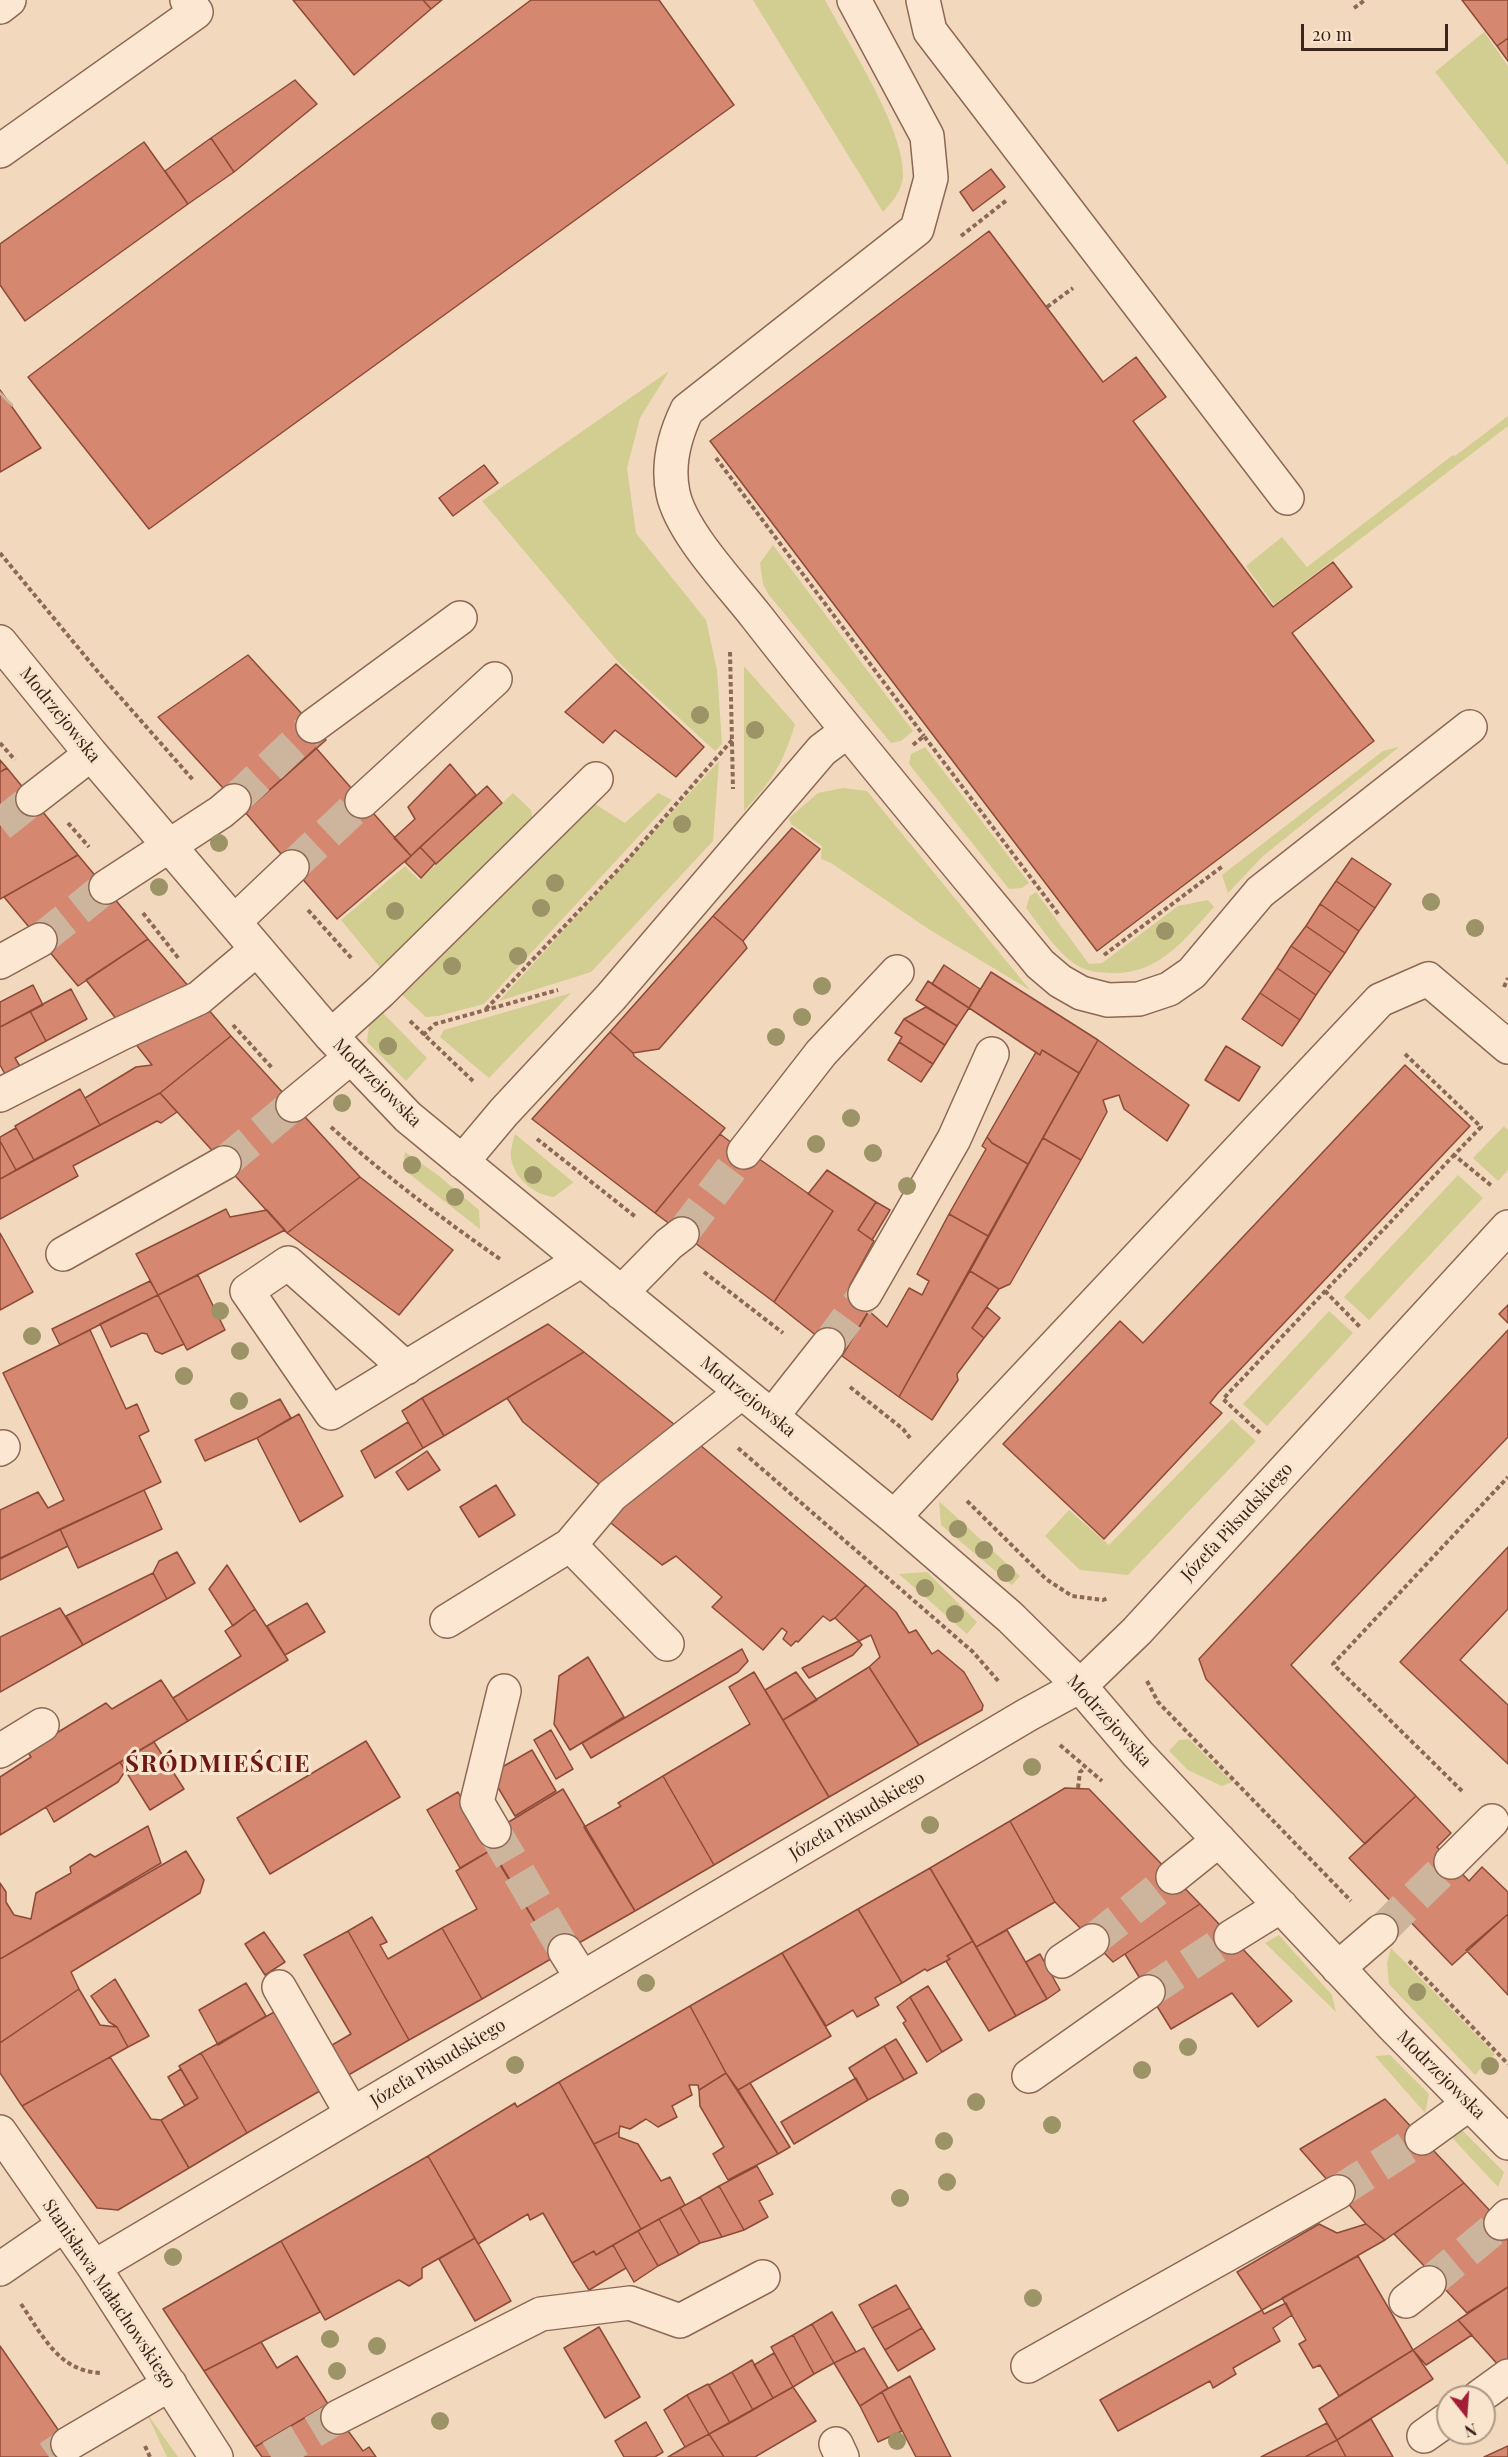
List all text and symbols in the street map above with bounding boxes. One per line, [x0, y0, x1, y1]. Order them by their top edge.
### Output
scale bar [1304, 12, 1451, 50]
text: 20 m [1312, 22, 1352, 46]
street label: Modrzejowska [15, 663, 105, 767]
street label: Modrzejowska [328, 1034, 426, 1132]
street label: Modrzejowska [696, 1352, 800, 1442]
street label: Józefa Piłsudskiego [1177, 1458, 1297, 1586]
street label: Modrzejowska [1062, 1671, 1156, 1771]
district label: ŚRÓDMIEŚCIE [125, 1751, 311, 1779]
street label: Józefa Piłsudskiego [785, 1767, 929, 1865]
street label: Józefa Piłsudskiego [366, 2014, 510, 2112]
street label: Modrzejowska [1392, 2026, 1490, 2124]
street label: Stanisława Małachowskiego [38, 2195, 180, 2393]
north arrow [1436, 2385, 1496, 2445]
text: N [1462, 2419, 1479, 2443]

